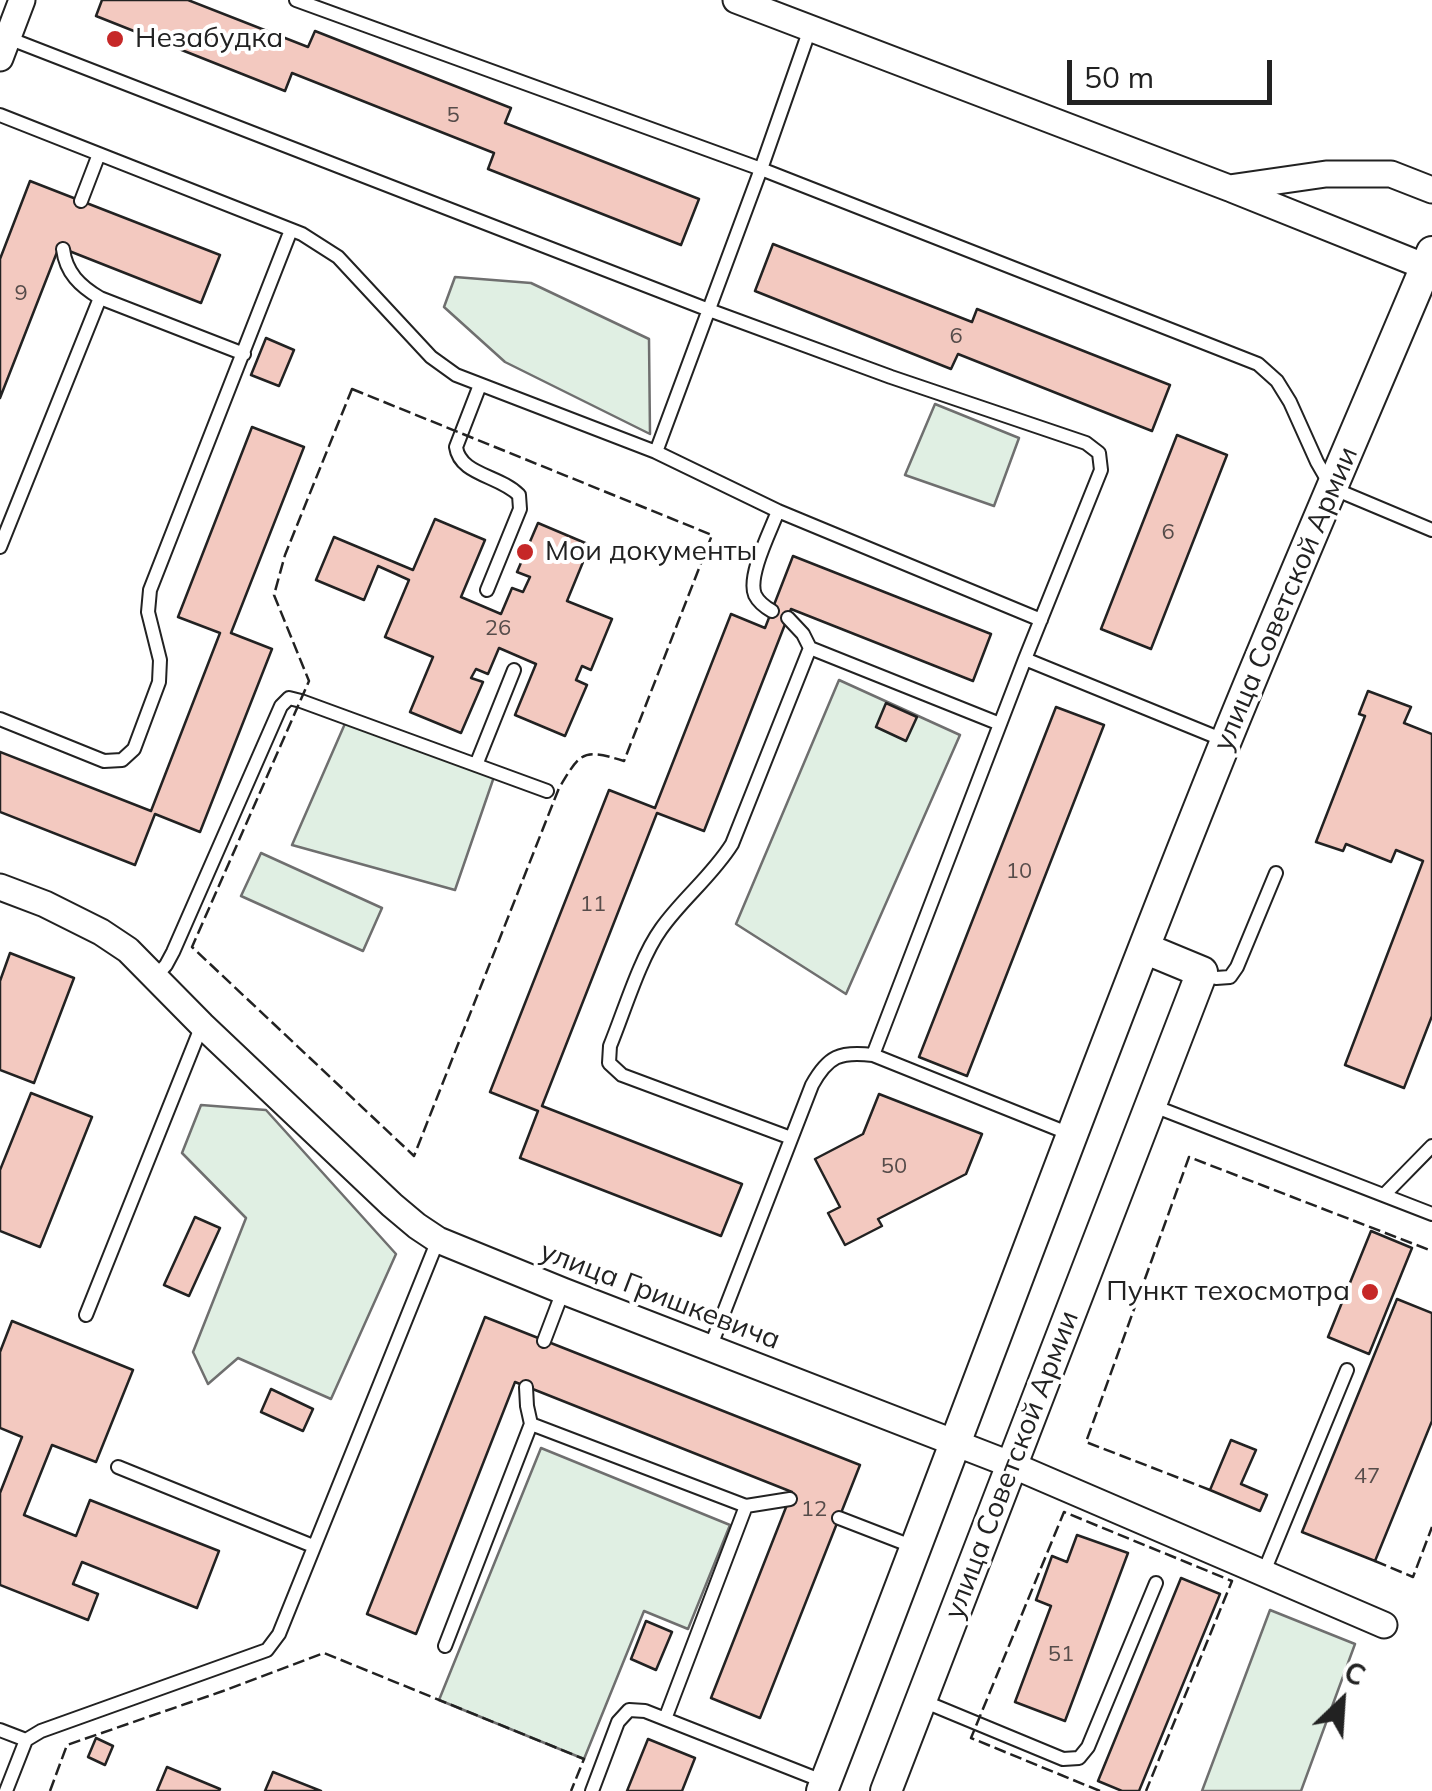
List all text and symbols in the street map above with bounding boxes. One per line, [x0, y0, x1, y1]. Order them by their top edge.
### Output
place label: Незабудка [135, 22, 283, 56]
marker: Незабудка [104, 28, 126, 50]
scale bar [1072, 40, 1277, 102]
text: 50 m [1084, 58, 1154, 96]
house number: 5 [446, 102, 460, 128]
house number: 9 [14, 280, 28, 306]
house number: 6 [949, 323, 963, 349]
street label: улица Советской Армии [1207, 442, 1365, 756]
house number: 6 [1161, 519, 1175, 545]
place label: Мои документы [545, 535, 757, 569]
marker: Мои документы [514, 541, 536, 563]
house number: 26 [485, 615, 511, 641]
house number: 10 [1006, 858, 1032, 884]
house number: 11 [580, 891, 606, 917]
house number: 50 [881, 1153, 907, 1179]
street label: улица Гришкевича [535, 1235, 785, 1357]
place label: Пункт техосмотра [1106, 1275, 1350, 1309]
marker: Пункт техосмотра [1359, 1281, 1381, 1303]
street label: улица Советской Армии [938, 1306, 1086, 1624]
house number: 47 [1354, 1463, 1380, 1489]
house number: 12 [801, 1496, 827, 1522]
house number: 51 [1048, 1641, 1074, 1667]
north arrow [1292, 1651, 1392, 1751]
text: С [1339, 1653, 1371, 1693]

